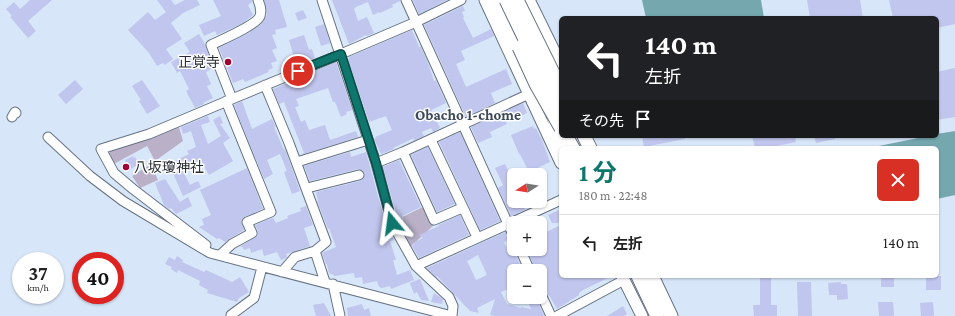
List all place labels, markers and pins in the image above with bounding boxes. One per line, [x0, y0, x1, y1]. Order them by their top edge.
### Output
place label: 正覚寺 [178, 54, 220, 70]
pin [281, 54, 315, 88]
marker: 正覚寺 [223, 57, 233, 67]
place label: 八坂瓊神社 [134, 159, 204, 175]
marker: 八坂瓊神社 [121, 162, 131, 172]

